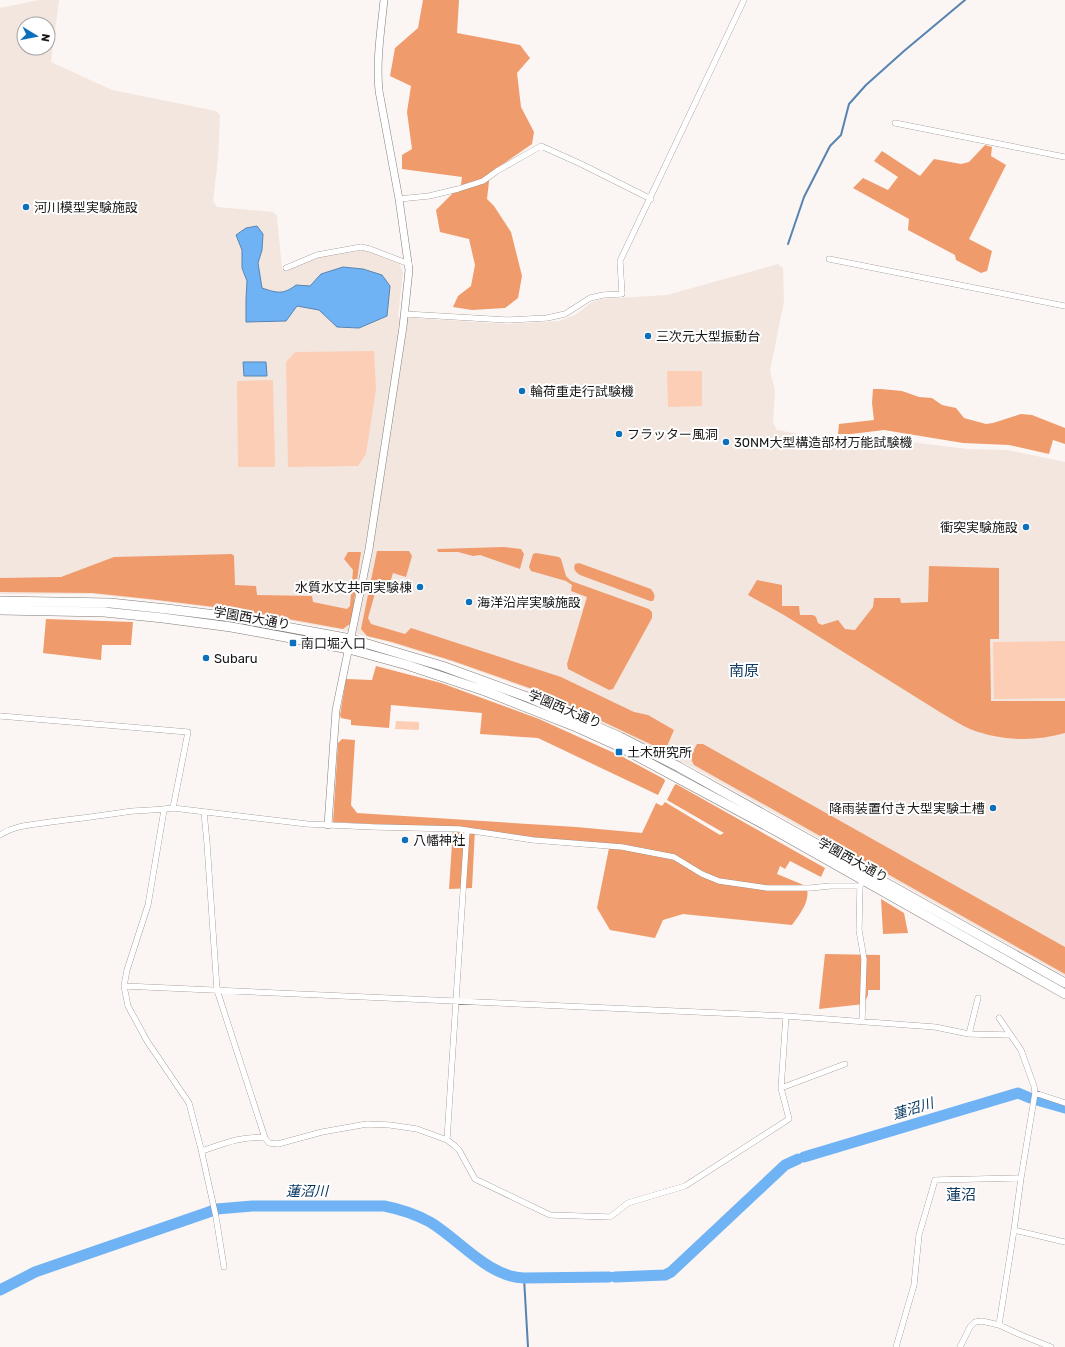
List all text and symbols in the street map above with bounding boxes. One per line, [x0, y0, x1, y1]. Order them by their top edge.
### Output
north arrow [16, 16, 56, 56]
text: N [38, 33, 52, 43]
place label: 河川模型実験施設 [34, 200, 138, 215]
marker: 河川模型実験施設 [21, 202, 31, 212]
place label: 三次元大型振動台 [656, 329, 760, 344]
marker: 三次元大型振動台 [643, 331, 653, 341]
place label: 輪荷重走行試験機 [530, 384, 634, 399]
marker: 輪荷重走行試験機 [517, 386, 527, 396]
place label: フラッター風洞 [627, 427, 718, 442]
marker: フラッター風洞 [614, 429, 624, 439]
place label: 30NM大型構造部材万能試験機 [734, 435, 912, 450]
marker: 30NM大型構造部材万能試験機 [721, 437, 731, 447]
place label: 衝突実験施設 [940, 520, 1018, 535]
marker: 衝突実験施設 [1021, 522, 1031, 532]
place label: 水質水文共同実験棟 [295, 580, 412, 595]
marker: 水質水文共同実験棟 [415, 582, 425, 592]
place label: 海洋沿岸実験施設 [477, 595, 581, 610]
marker: 海洋沿岸実験施設 [464, 597, 474, 607]
street label: 学園西大通り [212, 604, 292, 632]
place label: 南口堀入口 [301, 636, 366, 651]
marker: 南口堀入口 [288, 638, 298, 648]
place label: Subaru [214, 651, 258, 666]
marker: Subaru [201, 653, 211, 663]
district label: 南原 [729, 662, 759, 680]
street label: 学園西大通り [526, 687, 604, 731]
place label: 土木研究所 [627, 745, 692, 760]
marker: 土木研究所 [614, 747, 624, 757]
place label: 降雨装置付き大型実験土槽 [829, 801, 985, 816]
marker: 降雨装置付き大型実験土槽 [988, 803, 998, 813]
place label: 八幡神社 [413, 833, 465, 848]
marker: 八幡神社 [400, 835, 410, 845]
street label: 学園西大通り [815, 835, 891, 885]
water label: 蓮沼川 [890, 1094, 937, 1123]
water label: 蓮沼川 [286, 1183, 330, 1200]
district label: 蓮沼 [946, 1186, 976, 1204]

